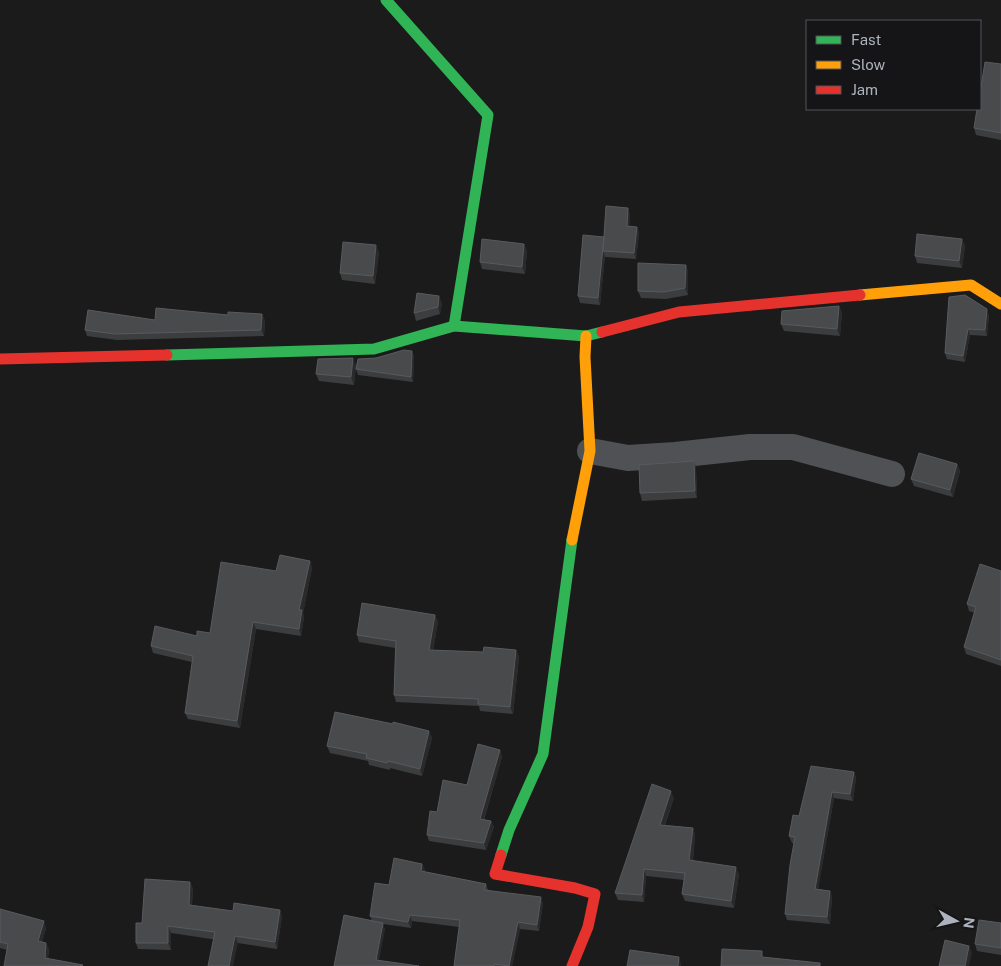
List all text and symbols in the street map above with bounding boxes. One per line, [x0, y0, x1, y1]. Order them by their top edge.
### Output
legend [806, 20, 981, 110]
text: Fast [851, 31, 881, 48]
text: Slow [851, 56, 886, 73]
text: Jam [851, 81, 878, 98]
north arrow [931, 896, 981, 946]
text: N [960, 916, 978, 929]

